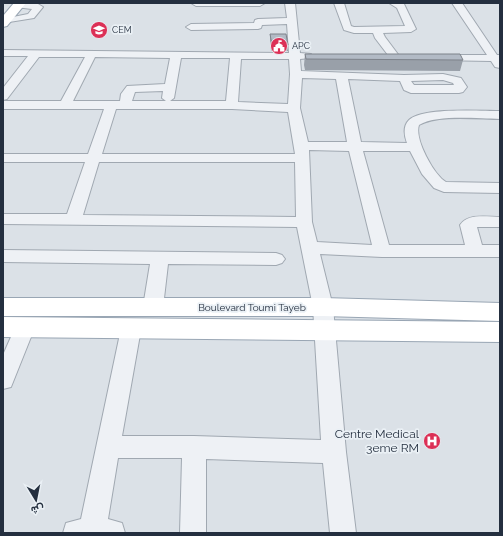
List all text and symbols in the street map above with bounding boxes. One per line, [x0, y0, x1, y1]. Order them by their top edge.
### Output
school or university icon: CEM [89, 20, 109, 40]
place label: CEM [112, 25, 132, 35]
public building icon: APC [269, 36, 289, 56]
place label: APC [292, 41, 310, 51]
street label: Boulevard Toumi Tayeb [198, 302, 306, 313]
place label: Centre Medical 3eme RM [335, 427, 420, 455]
hospital icon: Centre Medical 3eme RM [422, 431, 442, 451]
north arrow [16, 480, 56, 520]
text: ش [30, 502, 45, 517]

